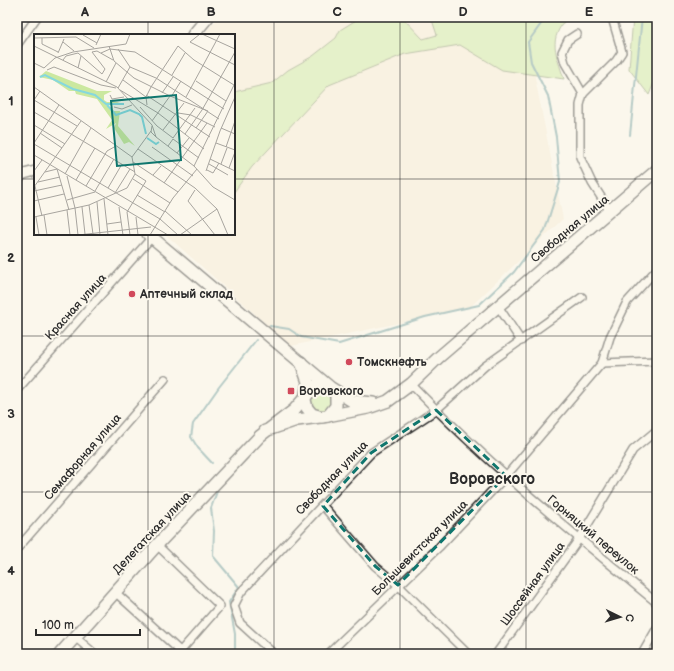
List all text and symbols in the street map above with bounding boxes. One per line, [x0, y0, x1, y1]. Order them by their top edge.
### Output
text: A [80, 4, 89, 20]
text: B [206, 4, 216, 20]
text: C [332, 4, 342, 20]
text: D [458, 4, 468, 20]
text: E [585, 4, 594, 20]
inset map [34, 34, 235, 235]
text: 1 [8, 93, 14, 109]
street label: Свободная улица [528, 192, 612, 266]
text: 2 [7, 250, 15, 266]
street label: Красная улица [42, 271, 110, 343]
place label: Аптечный склад [139, 287, 234, 302]
marker: Аптечный склад [127, 289, 137, 299]
place label: Томскнефть [357, 355, 428, 370]
marker: Томскнефть [344, 357, 354, 367]
place label: Воровского [299, 384, 364, 399]
marker: Воровского [286, 386, 296, 396]
text: 3 [7, 406, 15, 422]
street label: Семафорная улица [41, 411, 125, 503]
street label: Свободная улица [293, 438, 371, 518]
district label: Воровского [449, 470, 535, 489]
street label: Делегатская улица [110, 488, 194, 578]
street label: Горняцкий переулок [544, 492, 643, 578]
street label: Большевистская улица [369, 497, 471, 599]
street label: Шоссейная улица [497, 539, 569, 629]
text: 4 [7, 563, 15, 579]
north arrow [600, 597, 640, 637]
scale bar [36, 611, 140, 637]
text: С [623, 613, 636, 623]
text: 100 m [42, 618, 74, 633]

